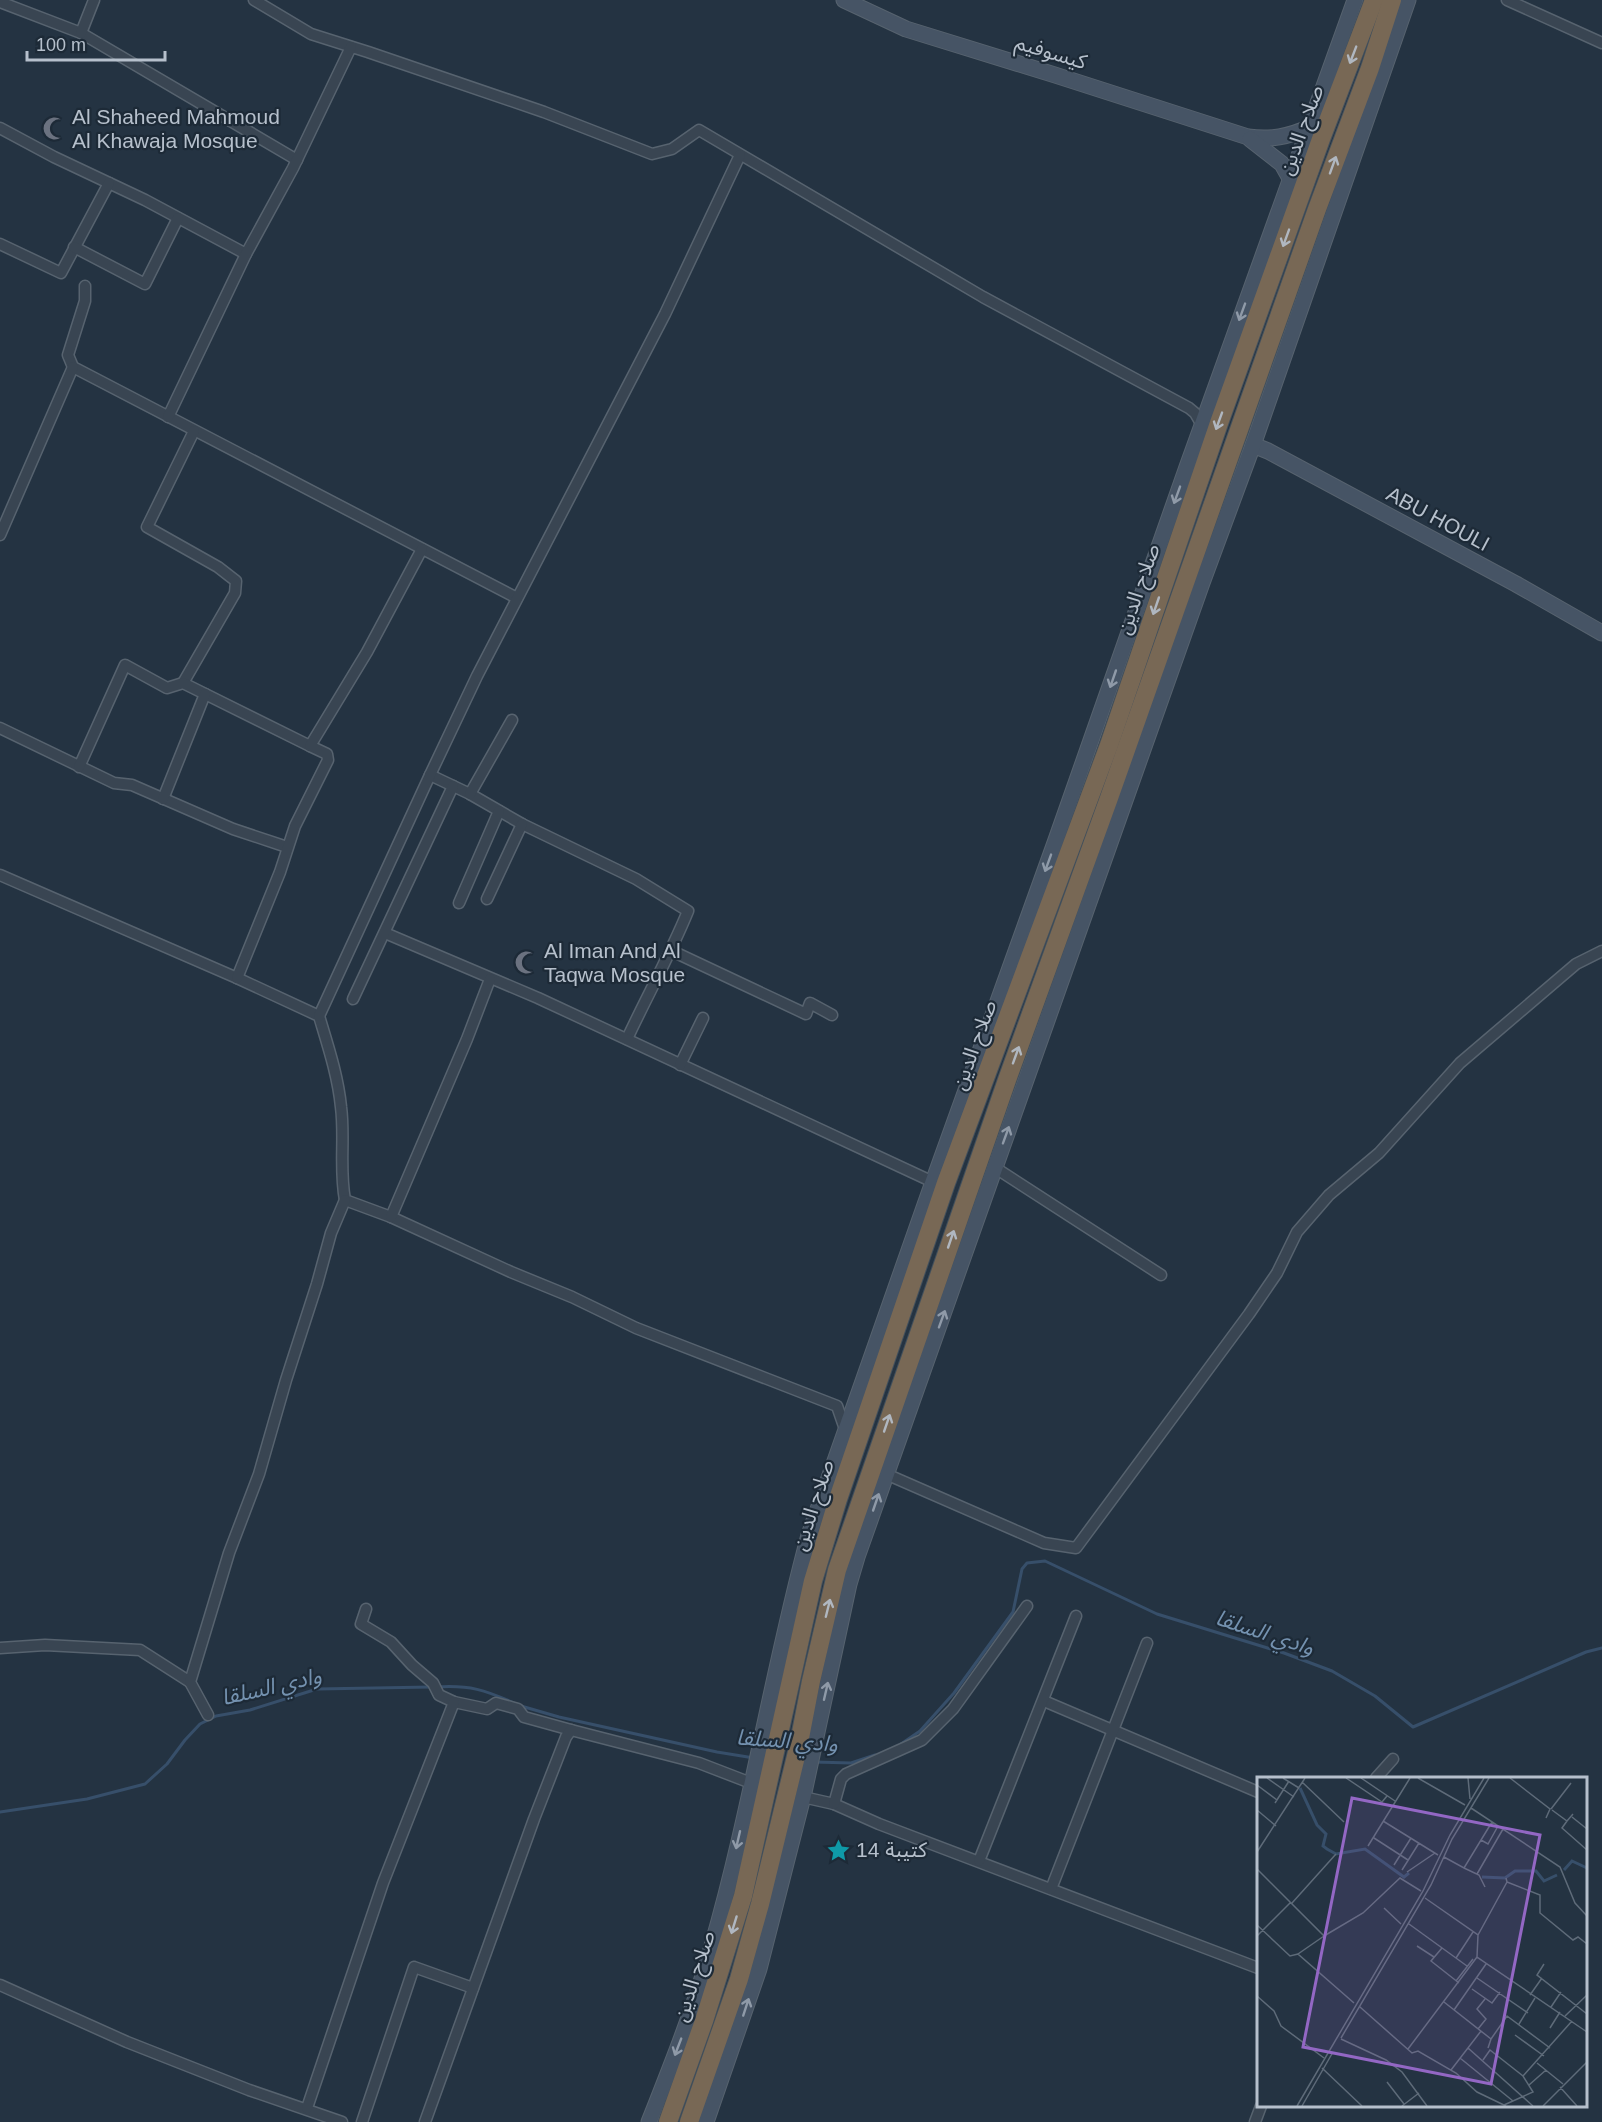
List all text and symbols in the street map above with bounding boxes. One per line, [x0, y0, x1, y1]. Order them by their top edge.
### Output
scale bar [27, 24, 165, 62]
street label: كيسوفيم [1012, 30, 1090, 77]
text: 100 m [36, 35, 86, 55]
one-way arrow [1346, 45, 1357, 63]
street label: صلاح الدين [1274, 82, 1331, 179]
place label: Al Shaheed Mahmoud Al Khawaja Mosque [72, 105, 280, 152]
mosque icon: Al Shaheed Mahmoud Al Khawaja Mosque [41, 116, 67, 142]
one-way arrow [1329, 156, 1340, 175]
one-way arrow [1280, 228, 1291, 247]
one-way arrow [1236, 302, 1247, 320]
one-way arrow [1213, 411, 1224, 430]
street label: ABU HOULI [1383, 482, 1494, 555]
one-way arrow [1170, 485, 1181, 504]
street label: صلاح الدين [1111, 541, 1168, 638]
one-way arrow [1150, 596, 1161, 615]
one-way arrow [1107, 670, 1118, 688]
one-way arrow [1042, 853, 1053, 872]
place label: Al Iman And Al Taqwa Mosque [544, 939, 685, 986]
mosque icon: Al Iman And Al Taqwa Mosque [513, 950, 539, 976]
street label: صلاح الدين [947, 997, 1004, 1094]
one-way arrow [1012, 1046, 1023, 1064]
one-way arrow [1001, 1126, 1012, 1144]
one-way arrow [947, 1230, 958, 1248]
one-way arrow [937, 1310, 948, 1329]
one-way arrow [883, 1414, 894, 1433]
street label: صلاح الدين [787, 1457, 842, 1554]
one-way arrow [872, 1494, 883, 1512]
one-way arrow [822, 1599, 834, 1618]
water label: وادي السلقا [1211, 1605, 1317, 1665]
water label: وادي السلقا [219, 1663, 325, 1715]
one-way arrow [820, 1681, 832, 1700]
water label: وادي السلقا [735, 1724, 839, 1762]
inset map [1257, 1777, 1587, 2107]
one-way arrow [732, 1830, 744, 1849]
place icon: كتيبة 14 [825, 1837, 851, 1863]
place label: كتيبة 14 [856, 1838, 927, 1861]
one-way arrow [728, 1915, 739, 1934]
street label: صلاح الدين [668, 1928, 723, 2025]
one-way arrow [742, 1999, 753, 2017]
one-way arrow [672, 2037, 683, 2056]

